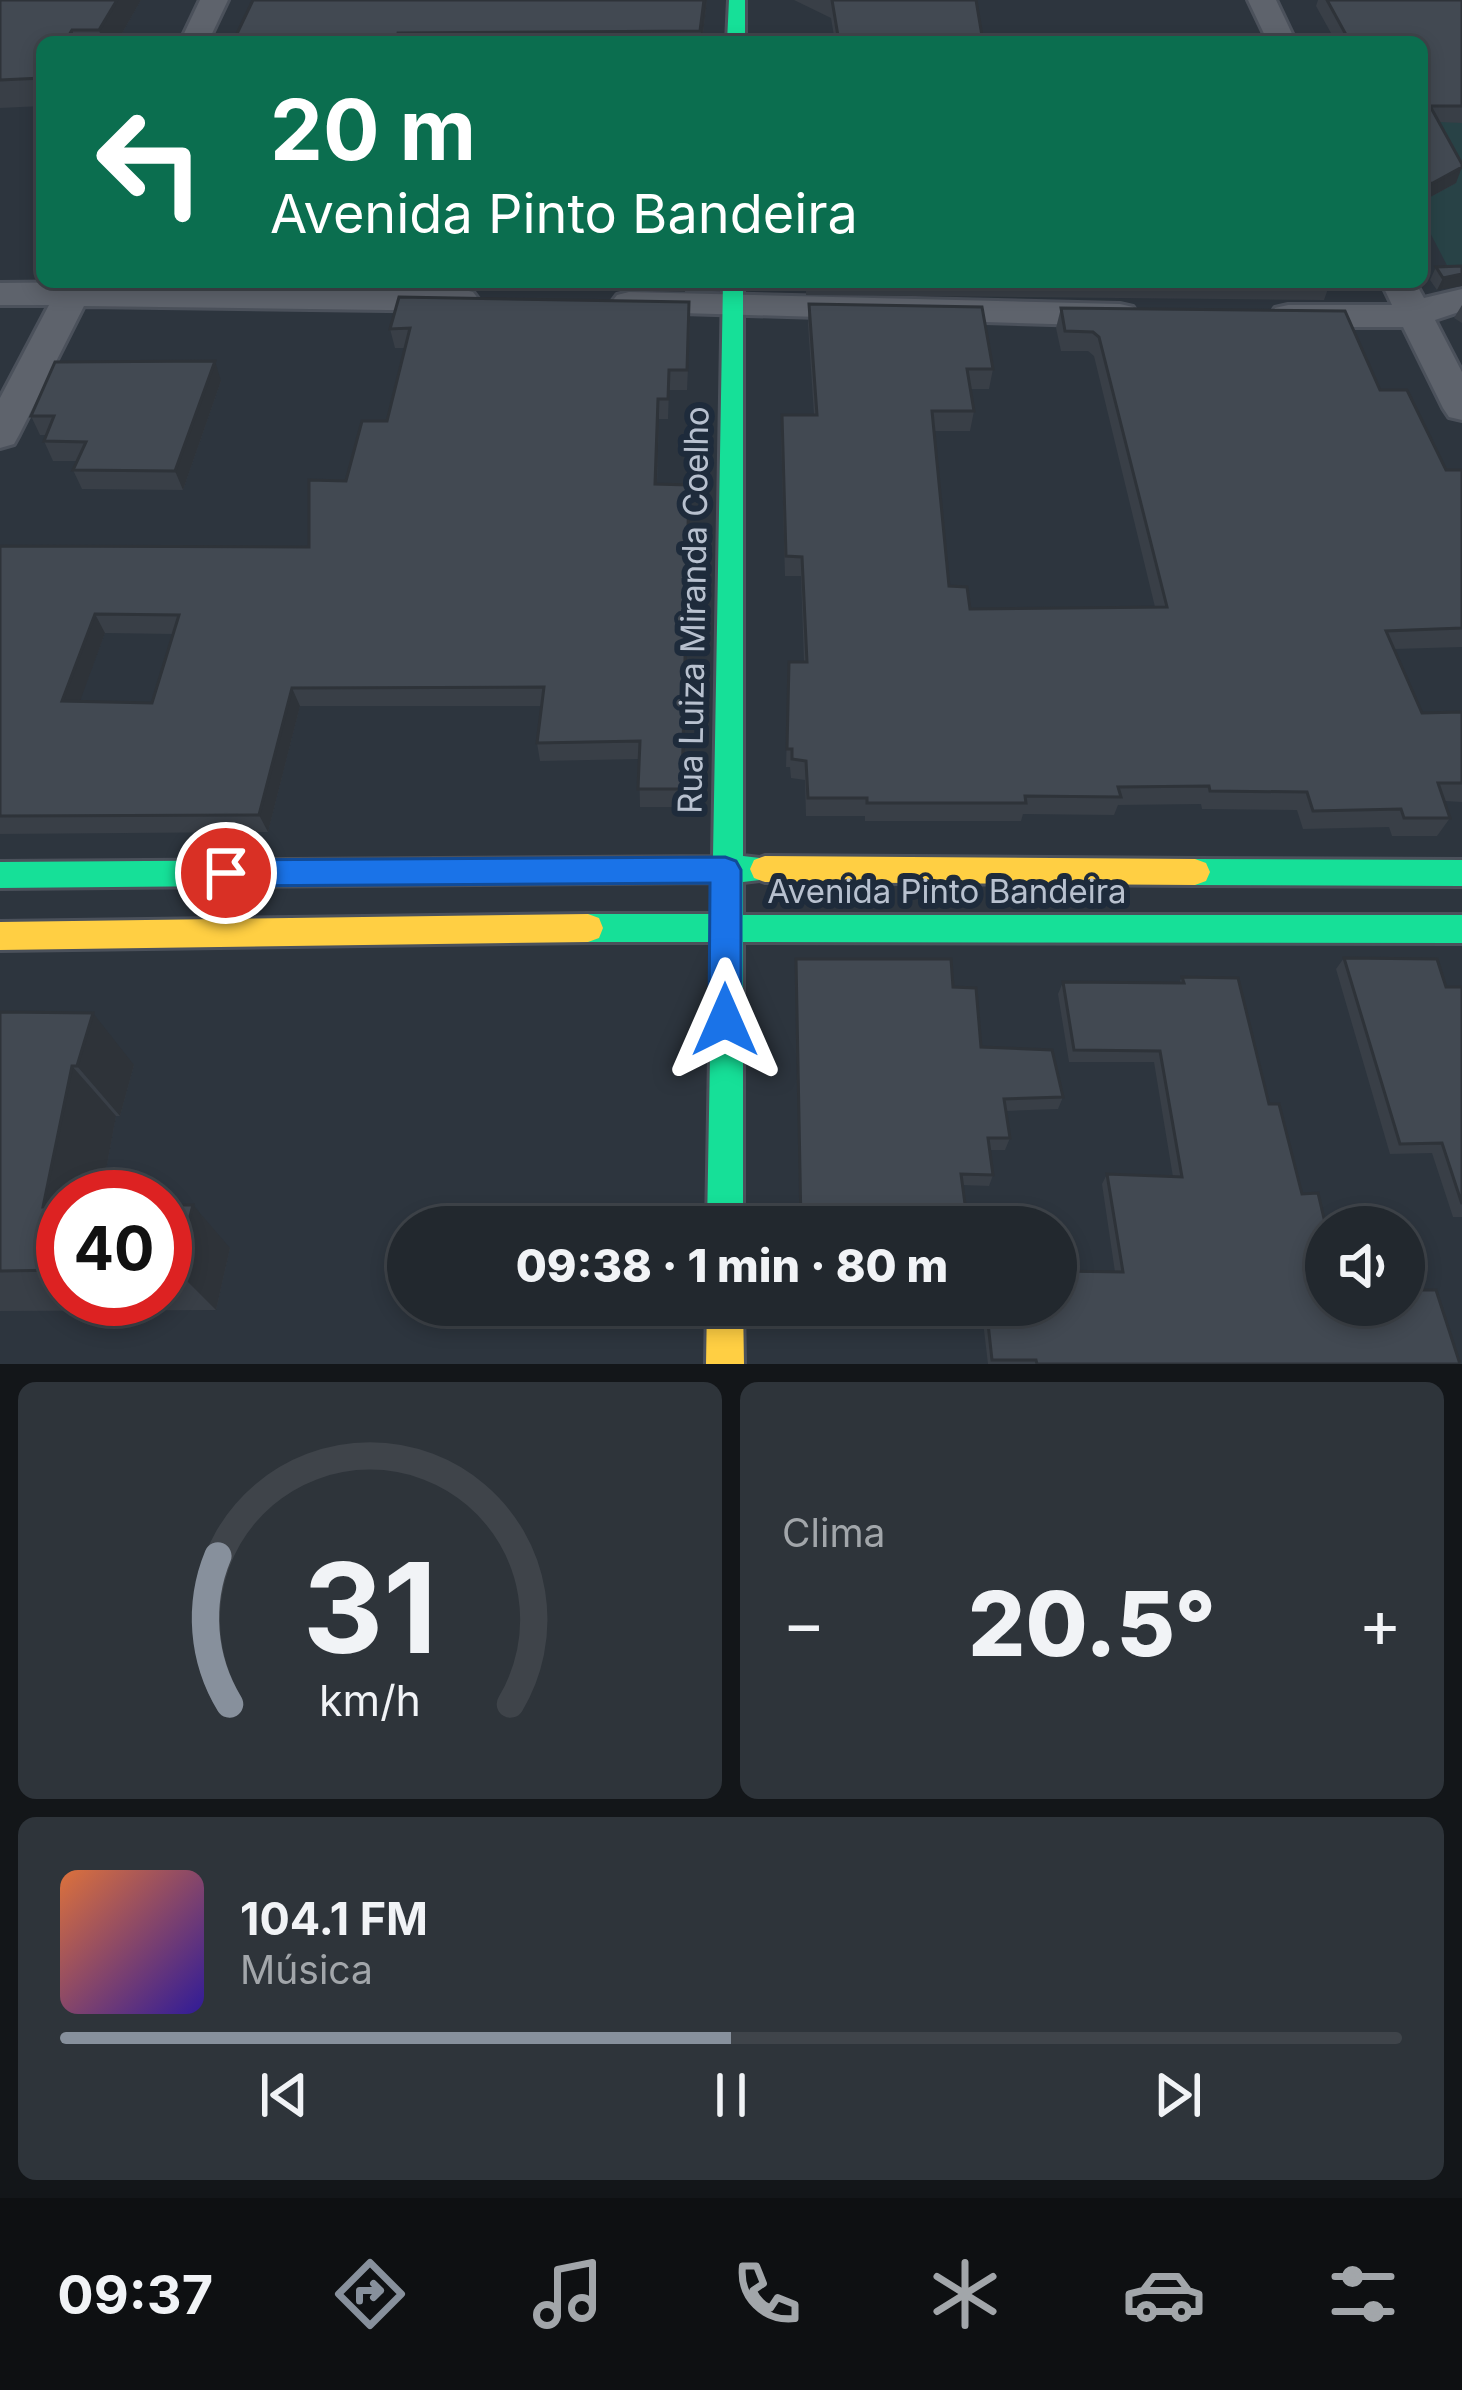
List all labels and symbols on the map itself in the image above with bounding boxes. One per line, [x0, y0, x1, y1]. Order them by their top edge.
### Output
street label: Rua Luiza Miranda Coelho [669, 406, 717, 814]
pin [175, 822, 277, 924]
street label: Avenida Pinto Bandeira [767, 871, 1127, 911]
position arrow [662, 957, 788, 1083]
speed limit sign: 40 [36, 1170, 192, 1326]

